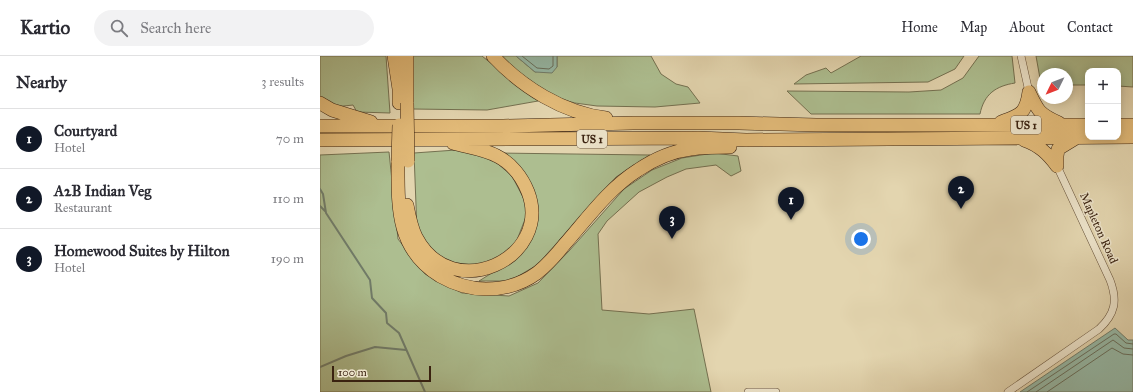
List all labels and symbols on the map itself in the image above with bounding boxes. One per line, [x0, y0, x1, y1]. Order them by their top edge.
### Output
north arrow [1037, 68, 1073, 104]
road number: US 1 [1011, 116, 1041, 134]
road number: US 1 [577, 130, 607, 148]
pin: 2 [948, 176, 974, 209]
pin: 1 [778, 187, 804, 220]
street label: Mapleton Road [1077, 190, 1121, 266]
pin: 3 [659, 206, 685, 239]
your location [851, 229, 871, 249]
scale bar [332, 364, 431, 383]

